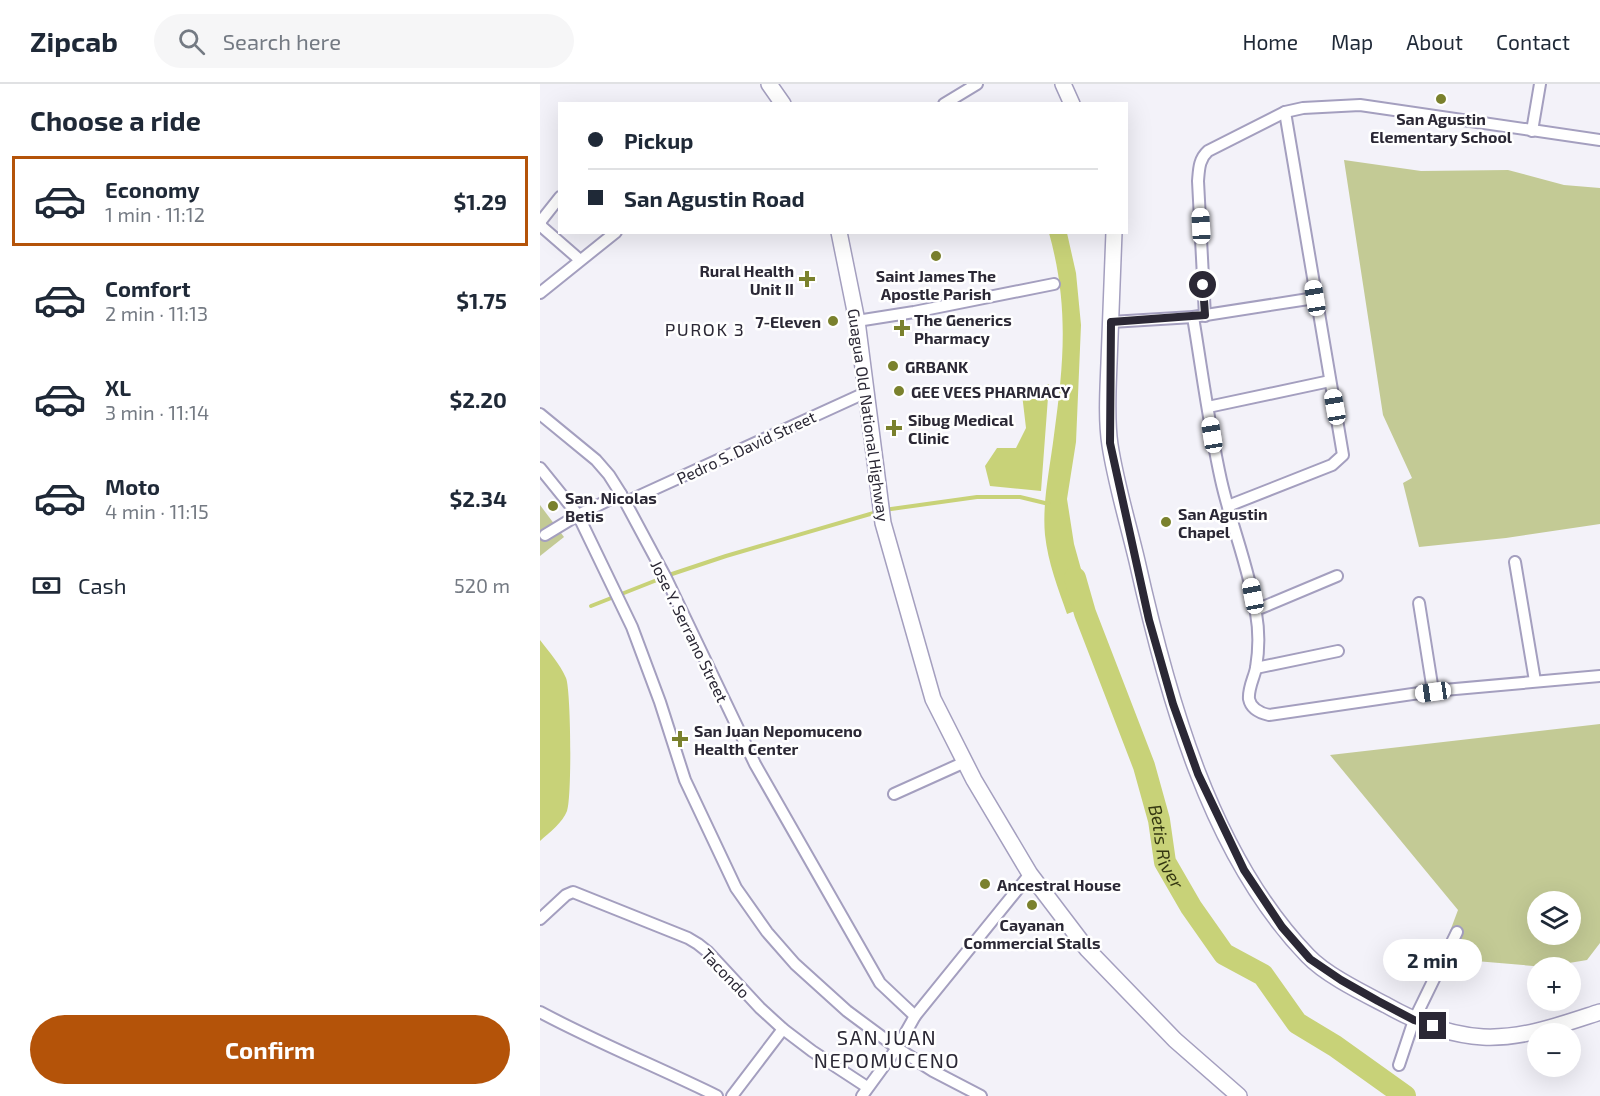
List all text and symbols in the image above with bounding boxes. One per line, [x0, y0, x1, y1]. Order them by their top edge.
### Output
search box [154, 14, 574, 68]
text: Zipcab [30, 24, 118, 58]
icon: search [175, 25, 208, 58]
text: Search here [223, 28, 341, 54]
text: Home [1242, 29, 1298, 54]
text: Map [1331, 29, 1373, 54]
text: About [1406, 29, 1463, 54]
text: Contact [1496, 29, 1570, 54]
marker: San Agustin Elementary School [1434, 92, 1448, 106]
text: Choose a ride [30, 104, 201, 136]
place label: San Agustin Elementary School [1370, 109, 1513, 147]
text: Pickup [624, 127, 693, 153]
icon: car [33, 174, 87, 228]
text: Economy [105, 176, 200, 202]
text: San Agustin Road [624, 185, 805, 211]
text: $1.29 [454, 188, 507, 214]
text: 1 min · 11:12 [105, 202, 205, 226]
car [1191, 208, 1211, 244]
marker: Saint James The Apostle Parish [929, 249, 943, 263]
place label: Rural Health Unit II [699, 261, 794, 298]
place label: Saint James The Apostle Parish [876, 266, 996, 303]
marker: Rural Health Unit II [798, 270, 816, 288]
route start [1189, 271, 1216, 298]
icon: car [33, 273, 87, 327]
text: Comfort [105, 275, 190, 301]
car [1303, 279, 1327, 317]
text: $1.75 [456, 287, 507, 313]
text: 2 min · 11:13 [105, 301, 208, 325]
street label: Guagua Old National Highway [845, 307, 893, 523]
place label: The Generics Pharmacy [914, 310, 1012, 348]
place label: 7-Eleven [755, 312, 821, 331]
marker: 7-Eleven [826, 314, 840, 328]
district label: PUROK 3 [665, 318, 745, 340]
marker: The Generics Pharmacy [895, 321, 909, 335]
place label: GRBANK [905, 357, 969, 376]
marker: GRBANK [886, 359, 900, 373]
icon: car [33, 372, 87, 426]
text: XL [105, 374, 131, 400]
place label: GEE VEES PHARMACY [911, 382, 1071, 401]
marker: GEE VEES PHARMACY [892, 384, 906, 398]
text: $2.20 [449, 386, 507, 412]
car [1323, 388, 1347, 426]
text: 3 min · 11:14 [105, 400, 209, 424]
street label: Pedro S. David Street [673, 406, 819, 488]
place label: Sibug Medical Clinic [908, 410, 1014, 447]
car [1200, 416, 1224, 454]
marker: Sibug Medical Clinic [885, 419, 903, 437]
icon: car [33, 471, 87, 525]
text: Moto [105, 473, 160, 499]
text: $2.34 [450, 485, 507, 511]
place label: San. Nicolas Betis [565, 488, 657, 525]
text: 4 min · 11:15 [105, 499, 209, 523]
marker: San. Nicolas Betis [546, 499, 560, 513]
place label: San Agustin Chapel [1178, 504, 1268, 541]
marker: San Agustin Chapel [1159, 515, 1173, 529]
street label: Jose Y. Serrano Street [647, 557, 733, 705]
icon: cash [30, 569, 63, 602]
text: Cash [78, 572, 127, 598]
text: 520 m [454, 573, 510, 597]
car [1241, 577, 1265, 615]
car [1414, 681, 1452, 703]
place label: San Juan Nepomuceno Health Center [694, 721, 862, 758]
marker: San Juan Nepomuceno Health Center [671, 730, 689, 748]
water label: Betis River [1144, 802, 1189, 893]
place label: Ancestral House [997, 875, 1121, 894]
marker: Ancestral House [978, 877, 992, 891]
map controls [1527, 891, 1581, 1077]
button: layers [1527, 891, 1581, 945]
marker: Cayanan Commercial Stalls [1025, 898, 1039, 912]
place label: Cayanan Commercial Stalls [964, 915, 1100, 952]
callout: 2 min [1384, 939, 1482, 981]
street label: Tacondo [698, 944, 754, 1002]
text: 2 min [1407, 948, 1458, 972]
button: + [1527, 957, 1581, 1011]
route end [1419, 1012, 1446, 1039]
button: Confirm [30, 1015, 510, 1084]
button: − [1527, 1023, 1581, 1077]
district label: SAN JUAN NEPOMUCENO [814, 1025, 960, 1072]

